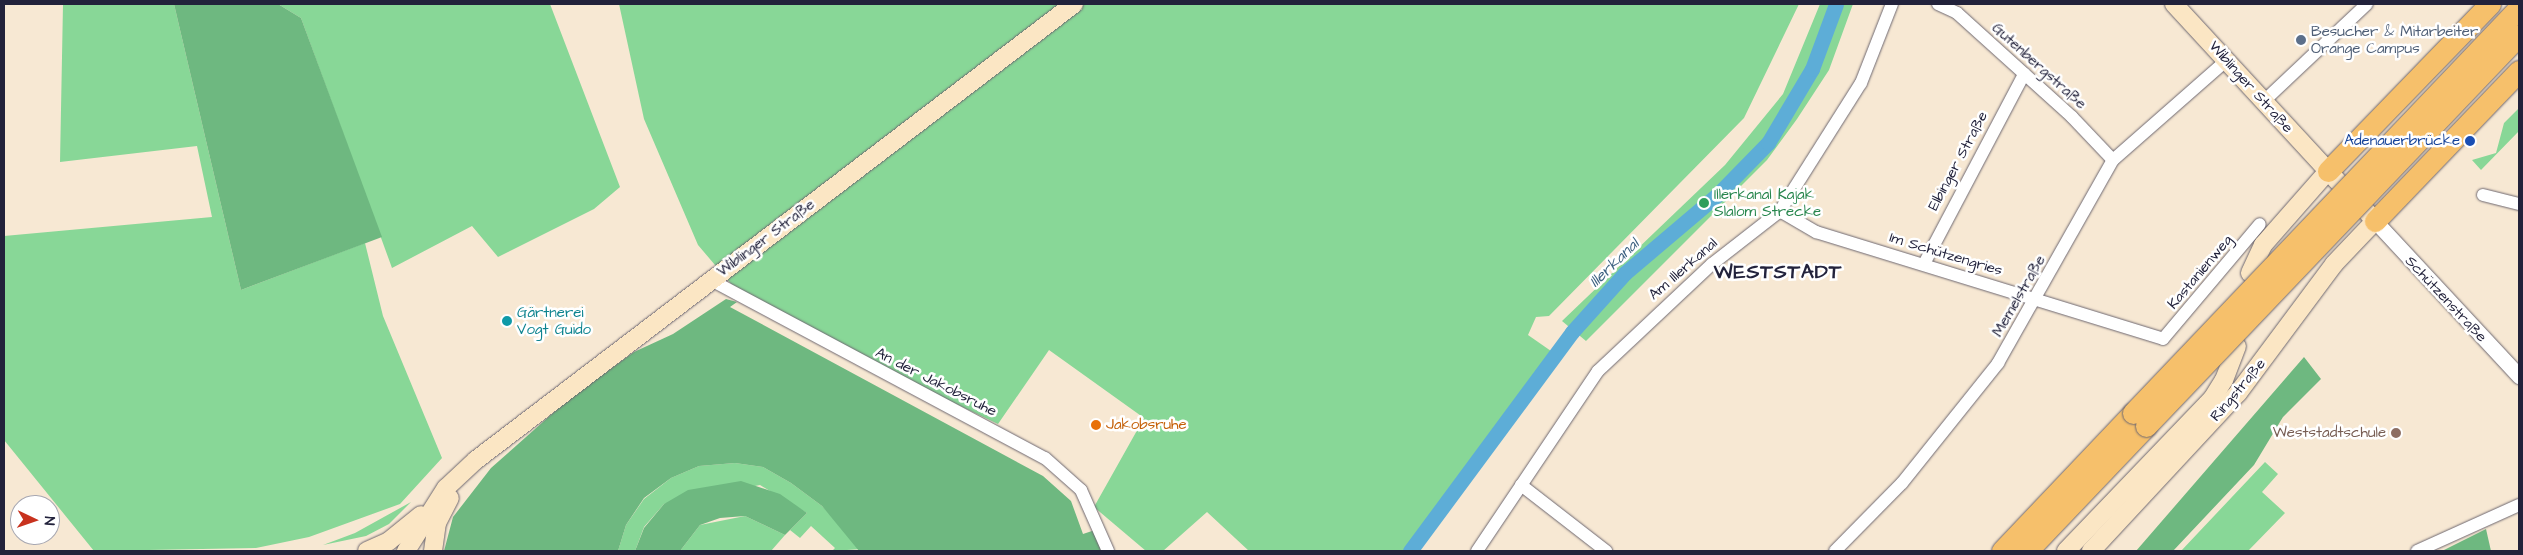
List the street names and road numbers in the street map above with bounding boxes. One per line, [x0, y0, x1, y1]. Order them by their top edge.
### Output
street label: Gutenbergstraße [1988, 19, 2090, 113]
street label: Wiblinger Straße [2205, 37, 2297, 137]
street label: Elbinger Straße [1924, 108, 1992, 214]
street label: Wiblinger Straße [714, 195, 818, 281]
street label: Im Schützengries [1887, 228, 2005, 280]
street label: Kastanienweg [2164, 231, 2236, 313]
street label: Am Illerkanal [1645, 234, 1721, 304]
street label: Memelstraße [1988, 252, 2050, 340]
street label: Schützenstraße [2401, 252, 2491, 346]
street label: An der Jakobsruhe [872, 344, 1000, 420]
street label: Ringstraße [2207, 355, 2269, 425]

